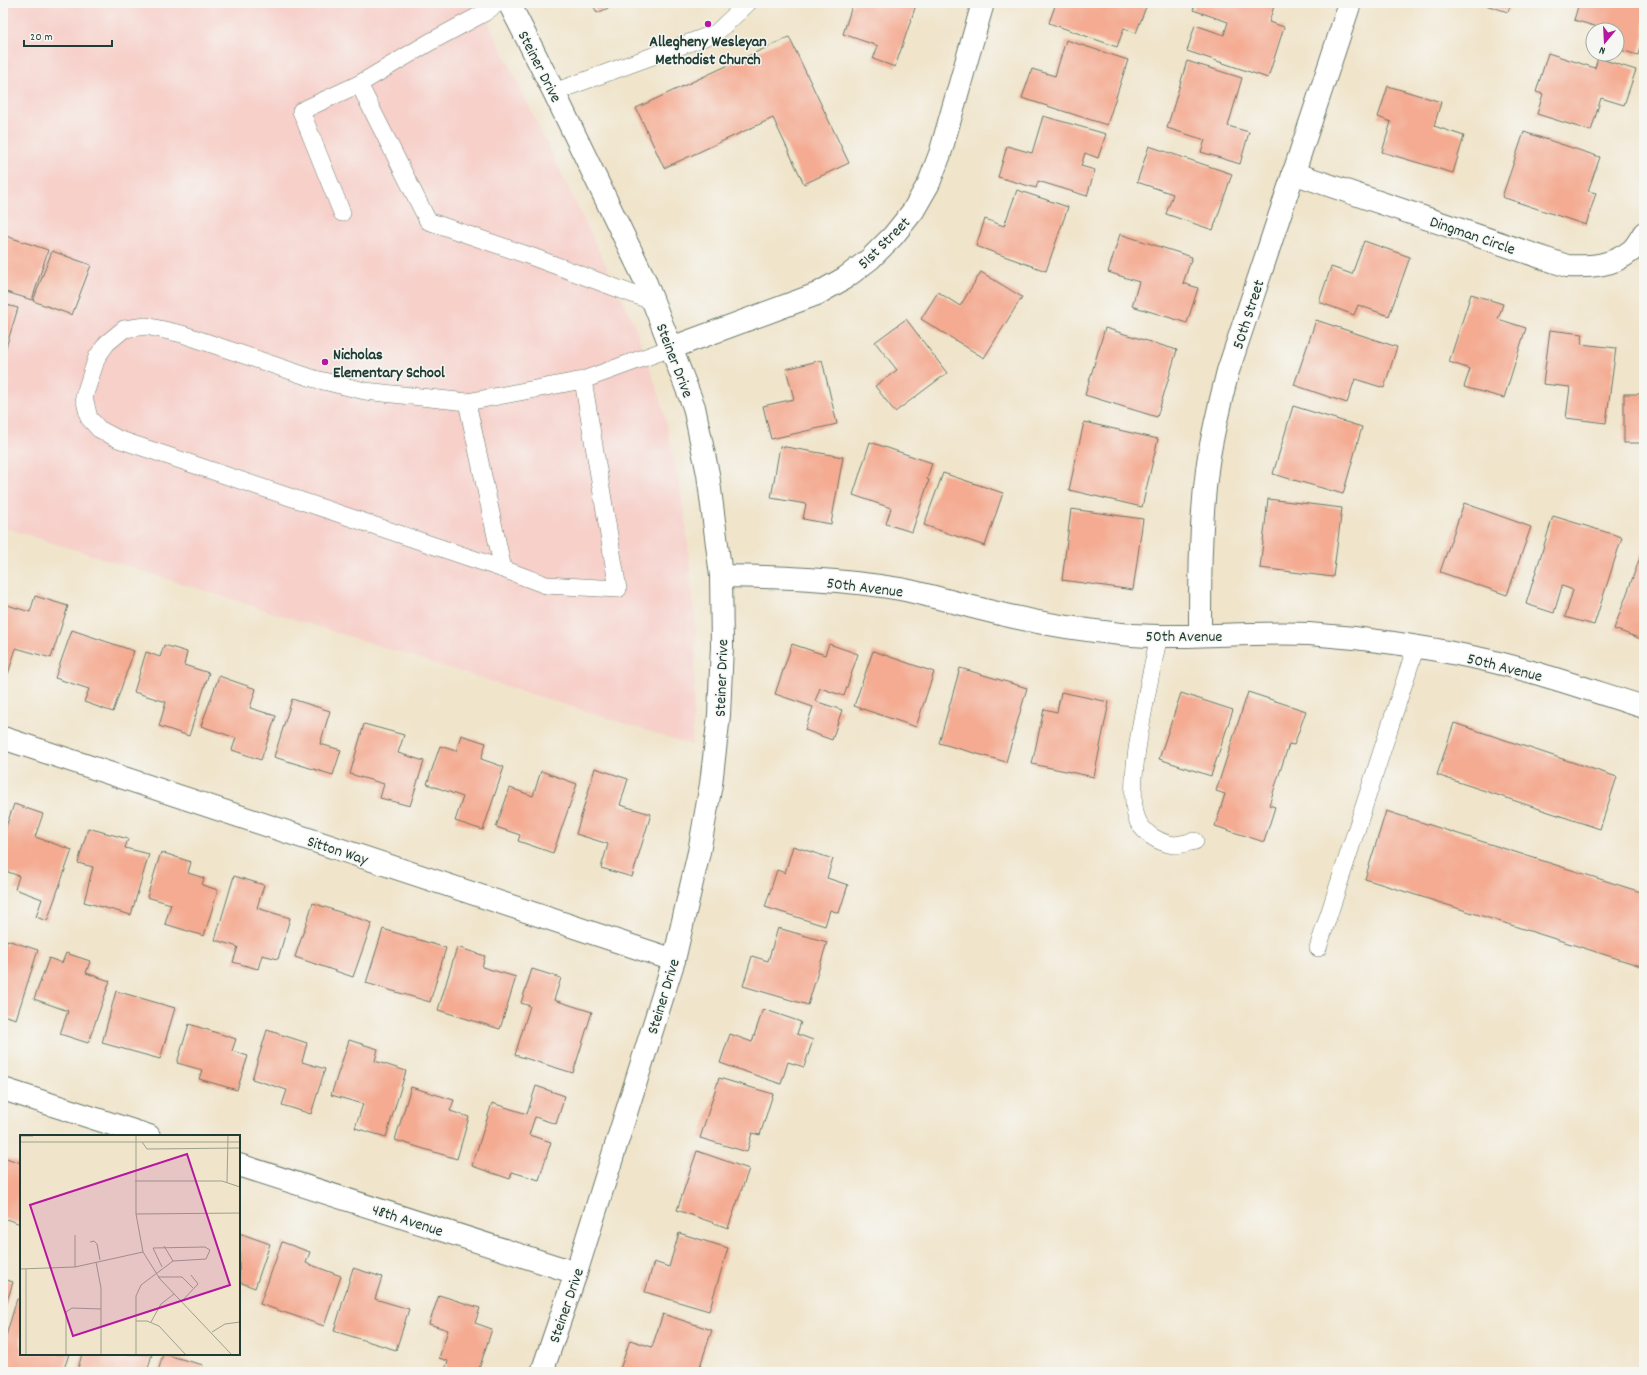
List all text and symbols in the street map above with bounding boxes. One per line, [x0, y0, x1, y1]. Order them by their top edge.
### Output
marker: Allegheny Wesleyan Methodist Church [703, 19, 713, 29]
scale bar [24, 22, 112, 48]
north arrow [1585, 22, 1625, 62]
street label: Steiner Drive [511, 27, 567, 107]
text: 20 m [30, 29, 53, 46]
place label: Allegheny Wesleyan Methodist Church [649, 31, 767, 72]
text: N [1597, 41, 1608, 58]
street label: Dingman Circle [1426, 211, 1518, 262]
street label: 51st Street [853, 212, 916, 275]
street label: 50th Street [1227, 277, 1271, 353]
street label: Steiner Drive [649, 320, 698, 401]
place label: Nicholas Elementary School [333, 344, 445, 385]
marker: Nicholas Elementary School [320, 357, 330, 367]
street label: 50th Avenue [825, 572, 904, 605]
street label: 50th Avenue [1146, 626, 1222, 649]
street label: Steiner Drive [710, 639, 735, 717]
street label: 50th Avenue [1464, 648, 1544, 689]
street label: Sitton Way [304, 831, 371, 872]
street label: Steiner Drive [642, 956, 687, 1037]
inset map [20, 1135, 240, 1355]
street label: 48th Avenue [369, 1199, 446, 1244]
street label: Steiner Drive [544, 1265, 591, 1346]

